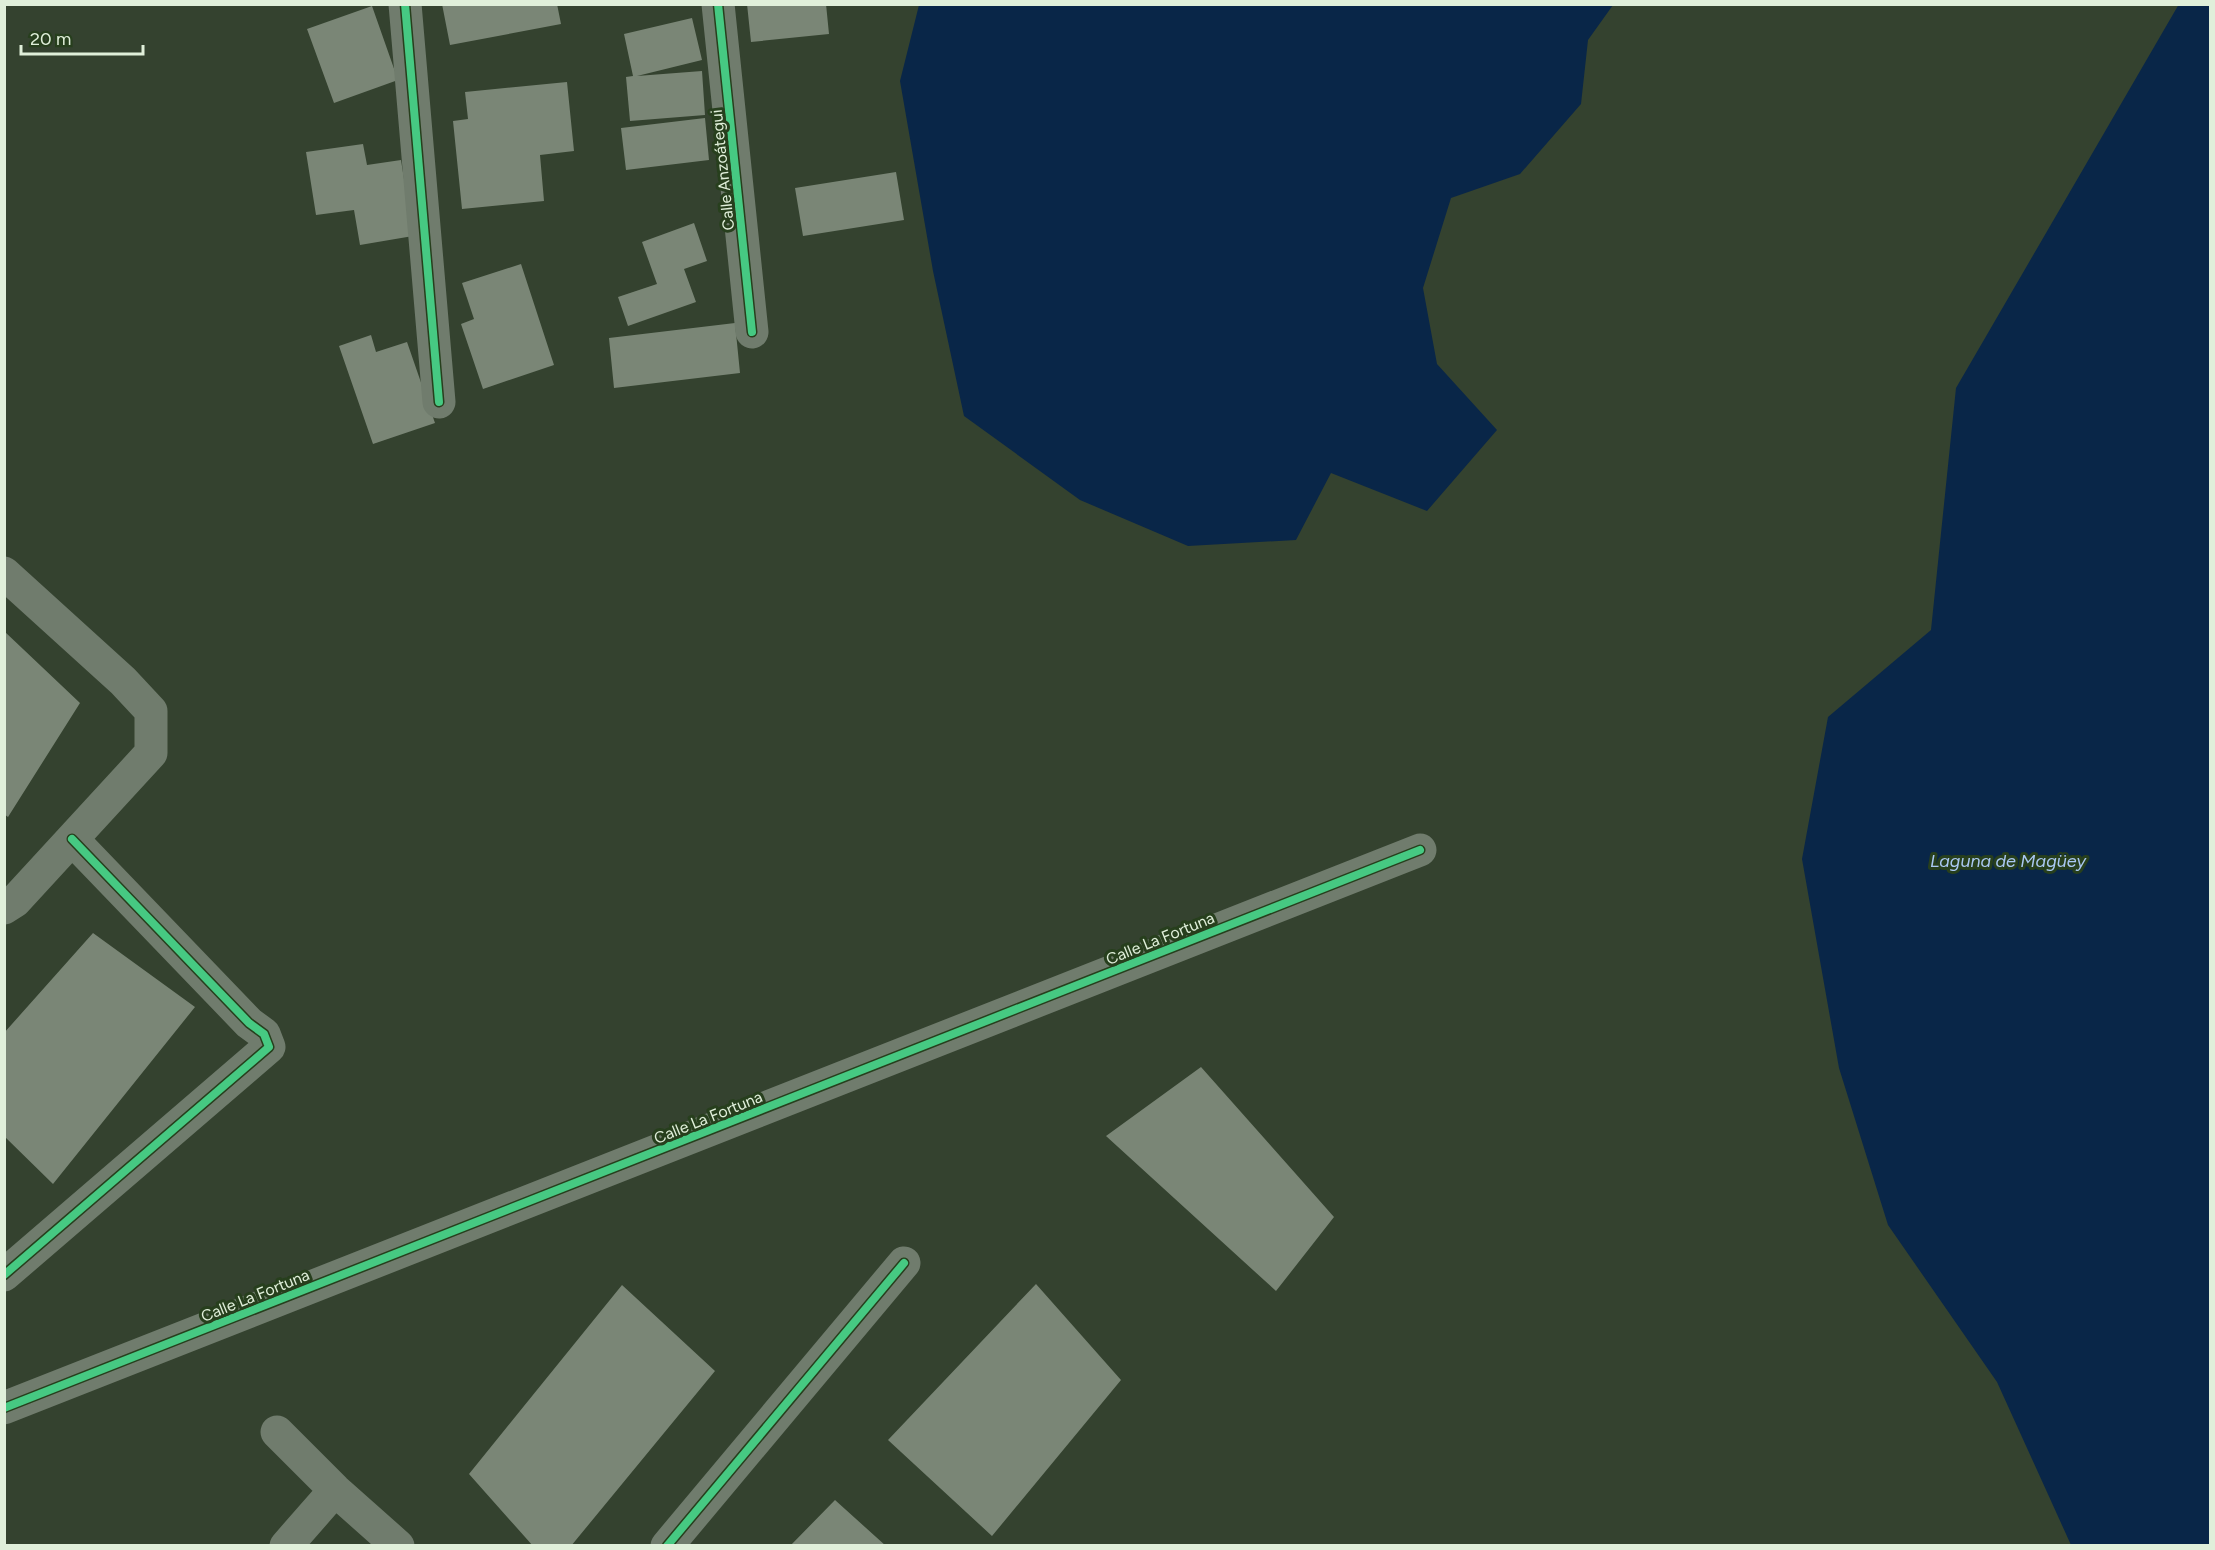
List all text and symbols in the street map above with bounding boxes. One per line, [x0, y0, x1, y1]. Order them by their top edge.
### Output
scale bar [21, 18, 142, 56]
text: 20 m [30, 28, 71, 50]
street label: Calle Anzoátegui [707, 109, 738, 231]
water label: Laguna de Magüey [1930, 850, 2088, 872]
street label: Calle La Fortuna [1103, 908, 1217, 969]
street label: Calle La Fortuna [651, 1087, 765, 1148]
street label: Calle La Fortuna [198, 1265, 312, 1326]

